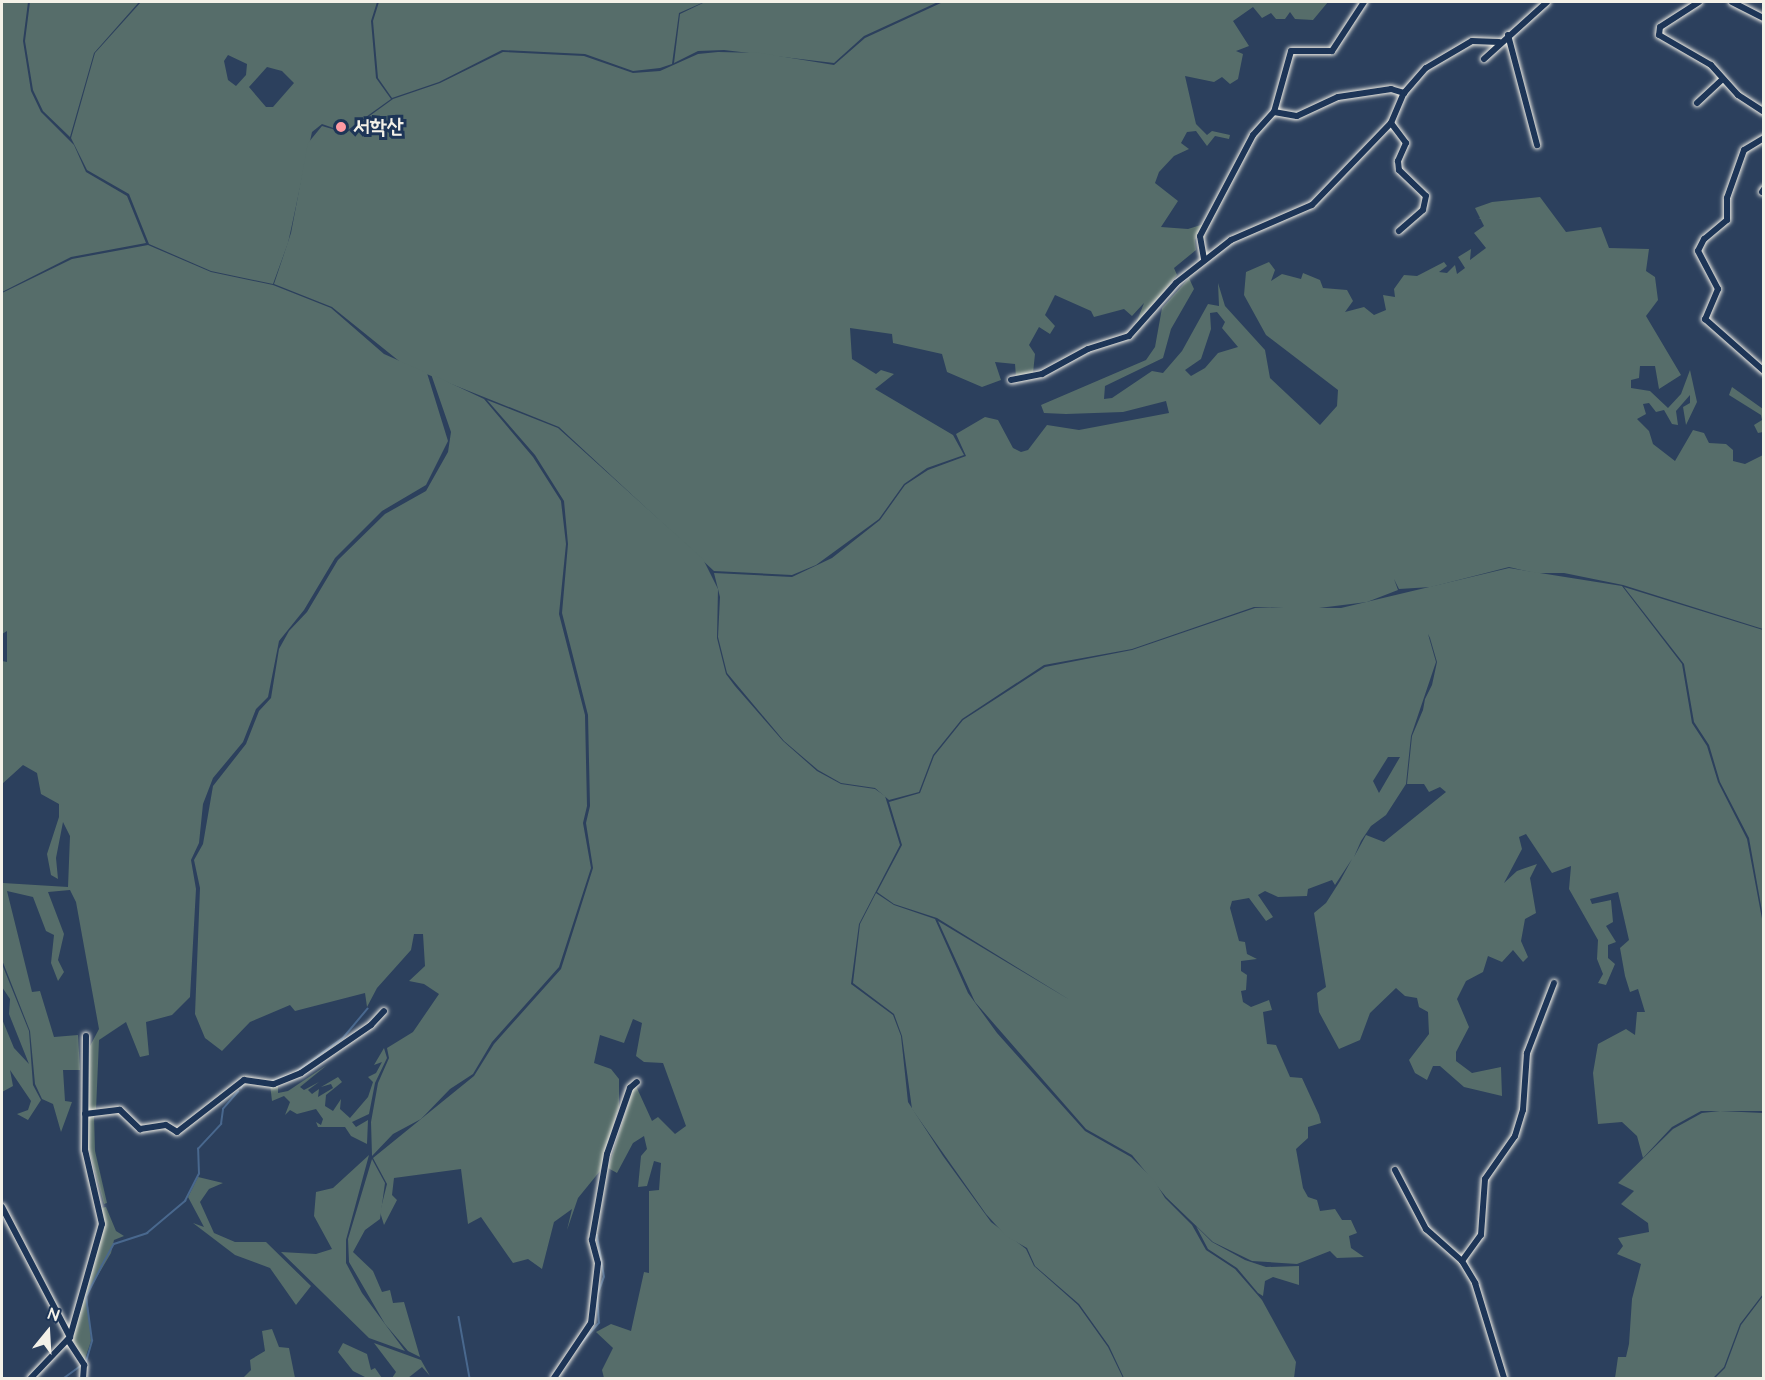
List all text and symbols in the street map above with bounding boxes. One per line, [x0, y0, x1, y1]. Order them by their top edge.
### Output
place label: 서학산 [353, 114, 404, 140]
marker: 서학산 [334, 120, 348, 134]
north arrow [18, 1302, 78, 1362]
text: N [45, 1303, 62, 1327]

